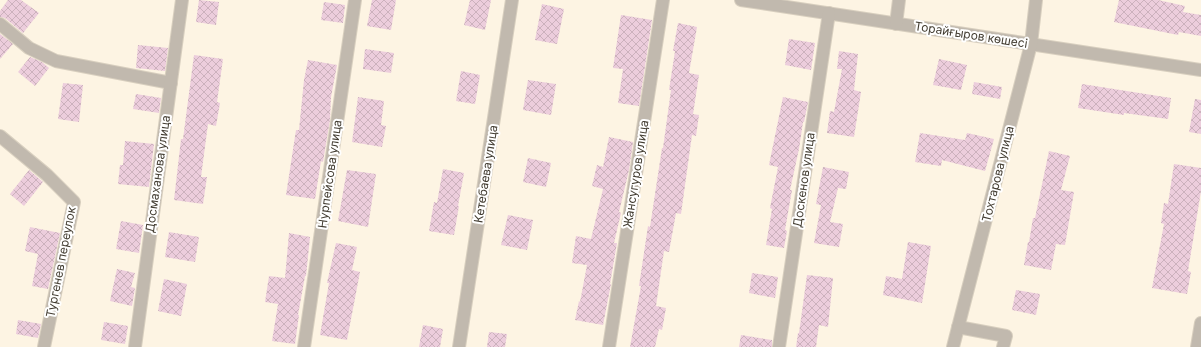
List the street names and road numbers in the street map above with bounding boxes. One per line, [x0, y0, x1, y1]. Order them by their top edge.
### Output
street label: Торайғыров көшесі [913, 18, 1029, 51]
street label: Досмаханова улица [142, 114, 173, 234]
street label: Нурпейсова улица [314, 119, 345, 229]
street label: Жансугуров улица [620, 119, 651, 229]
street label: Кетебаева улица [470, 124, 501, 224]
street label: Тохтарова улица [978, 124, 1017, 223]
street label: Доскенов улица [789, 132, 818, 228]
street label: Тургенев переулок [42, 205, 79, 318]

